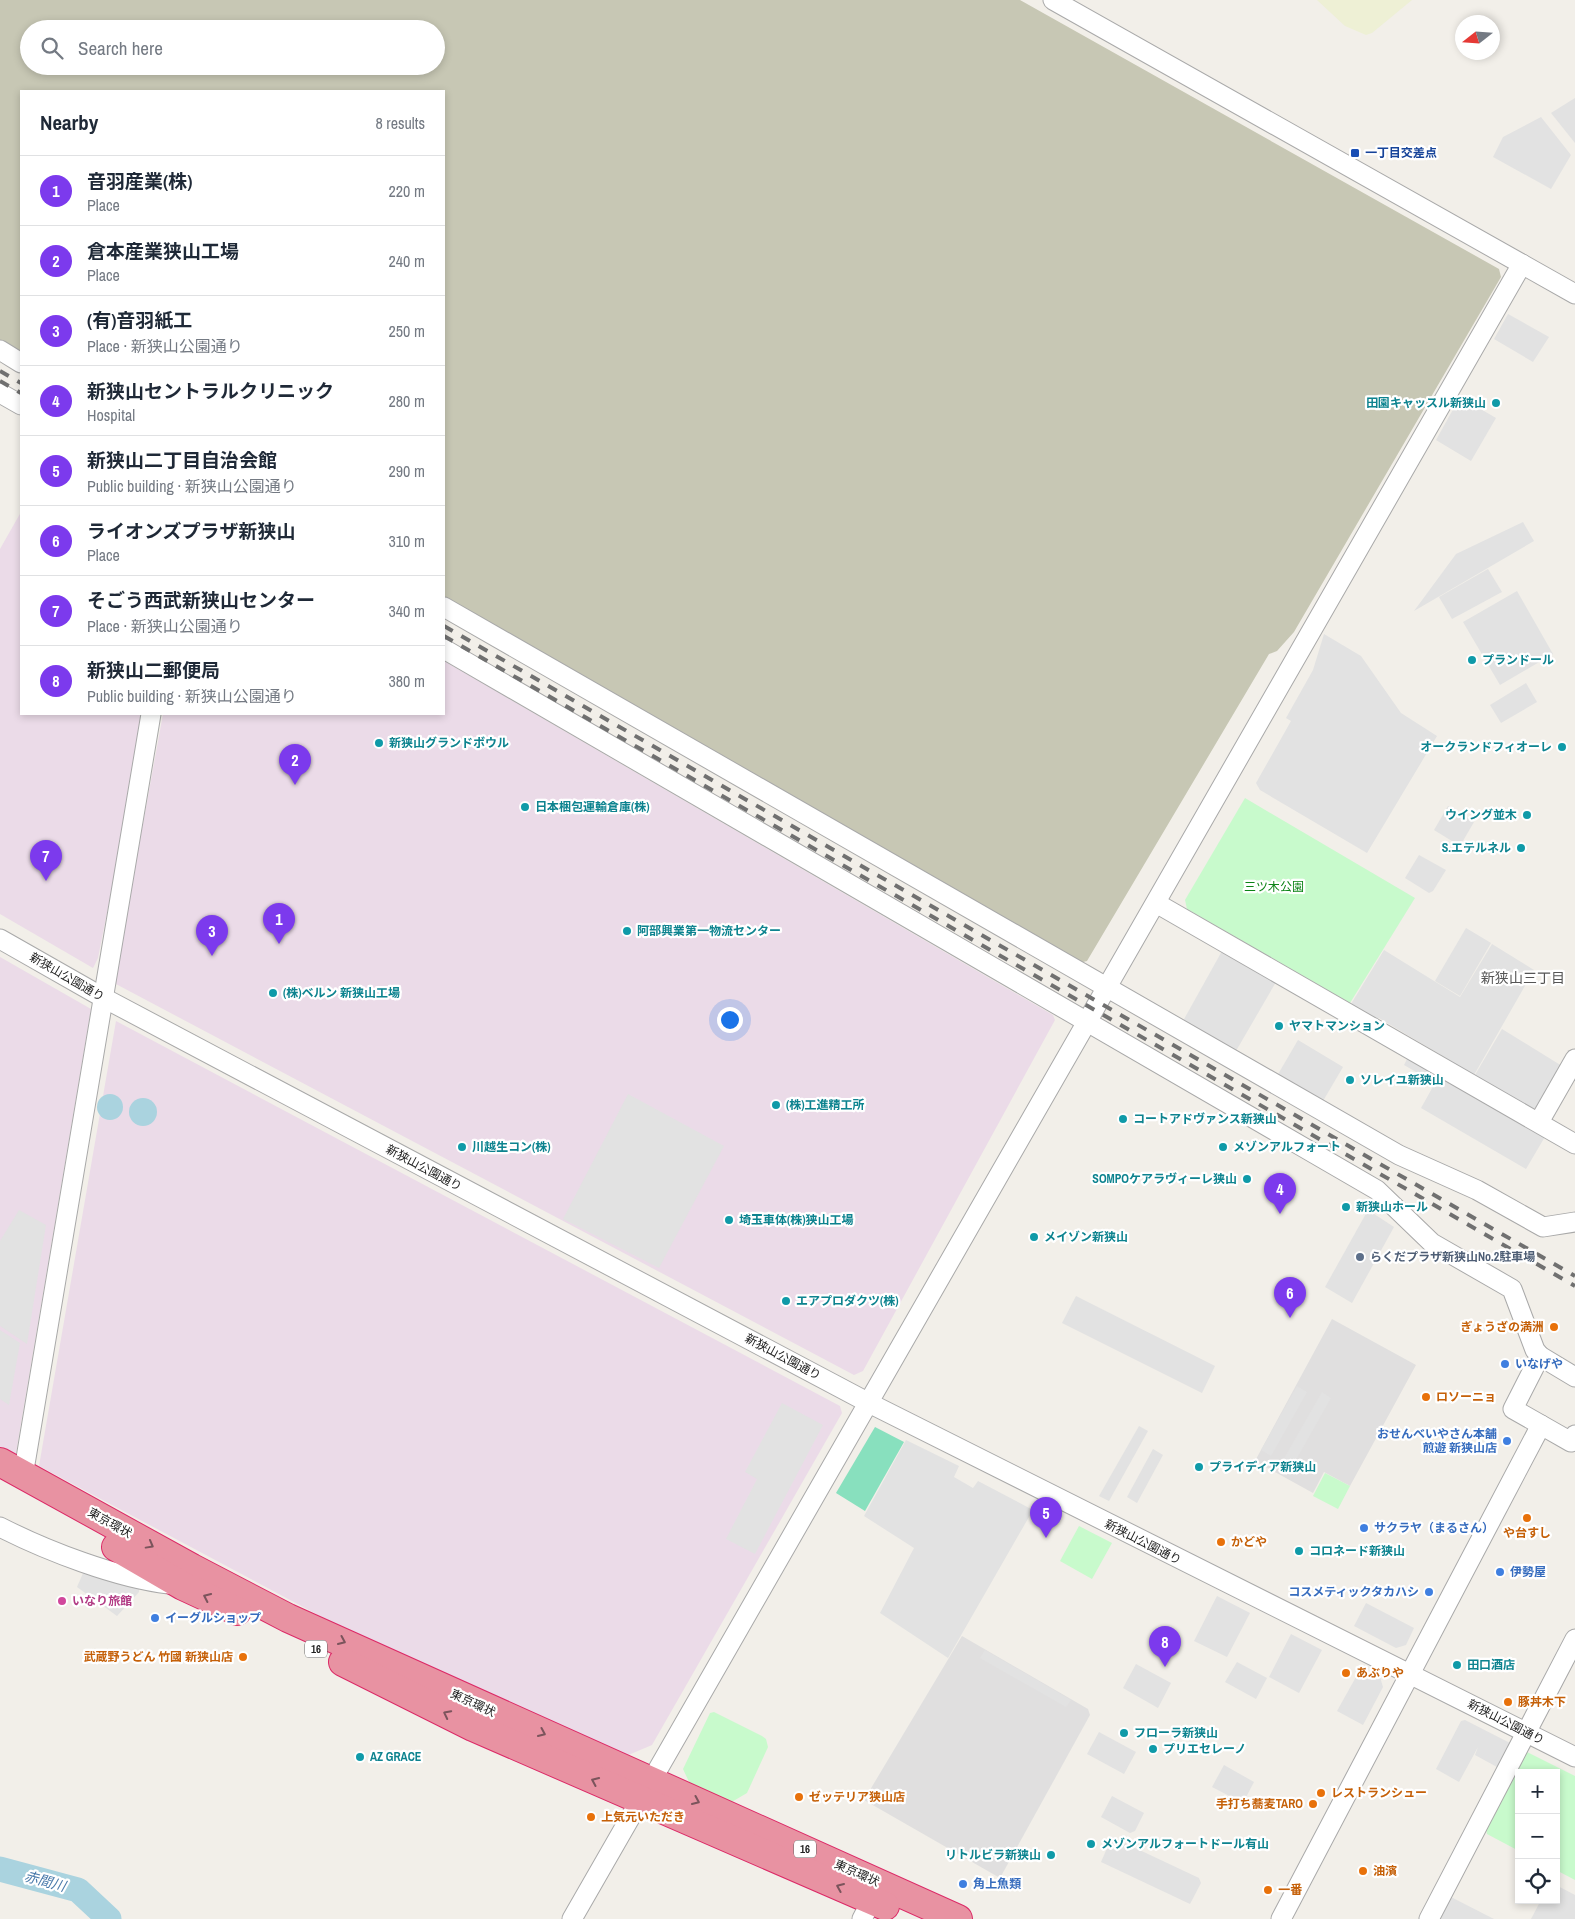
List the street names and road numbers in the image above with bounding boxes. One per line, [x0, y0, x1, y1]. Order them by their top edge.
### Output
street label: 新狭山公園通り [27, 949, 107, 1005]
street label: 新狭山公園通り [383, 1141, 465, 1195]
street label: 新狭山公園通り [742, 1330, 824, 1384]
street label: 東京環状 [85, 1504, 135, 1542]
street label: 新狭山公園通り [1102, 1516, 1184, 1568]
road number: 16 [305, 1640, 327, 1658]
street label: 東京環状 [448, 1686, 498, 1720]
street label: 新狭山公園通り [1465, 1696, 1547, 1748]
road number: 16 [794, 1840, 816, 1858]
street label: 東京環状 [832, 1856, 882, 1890]

